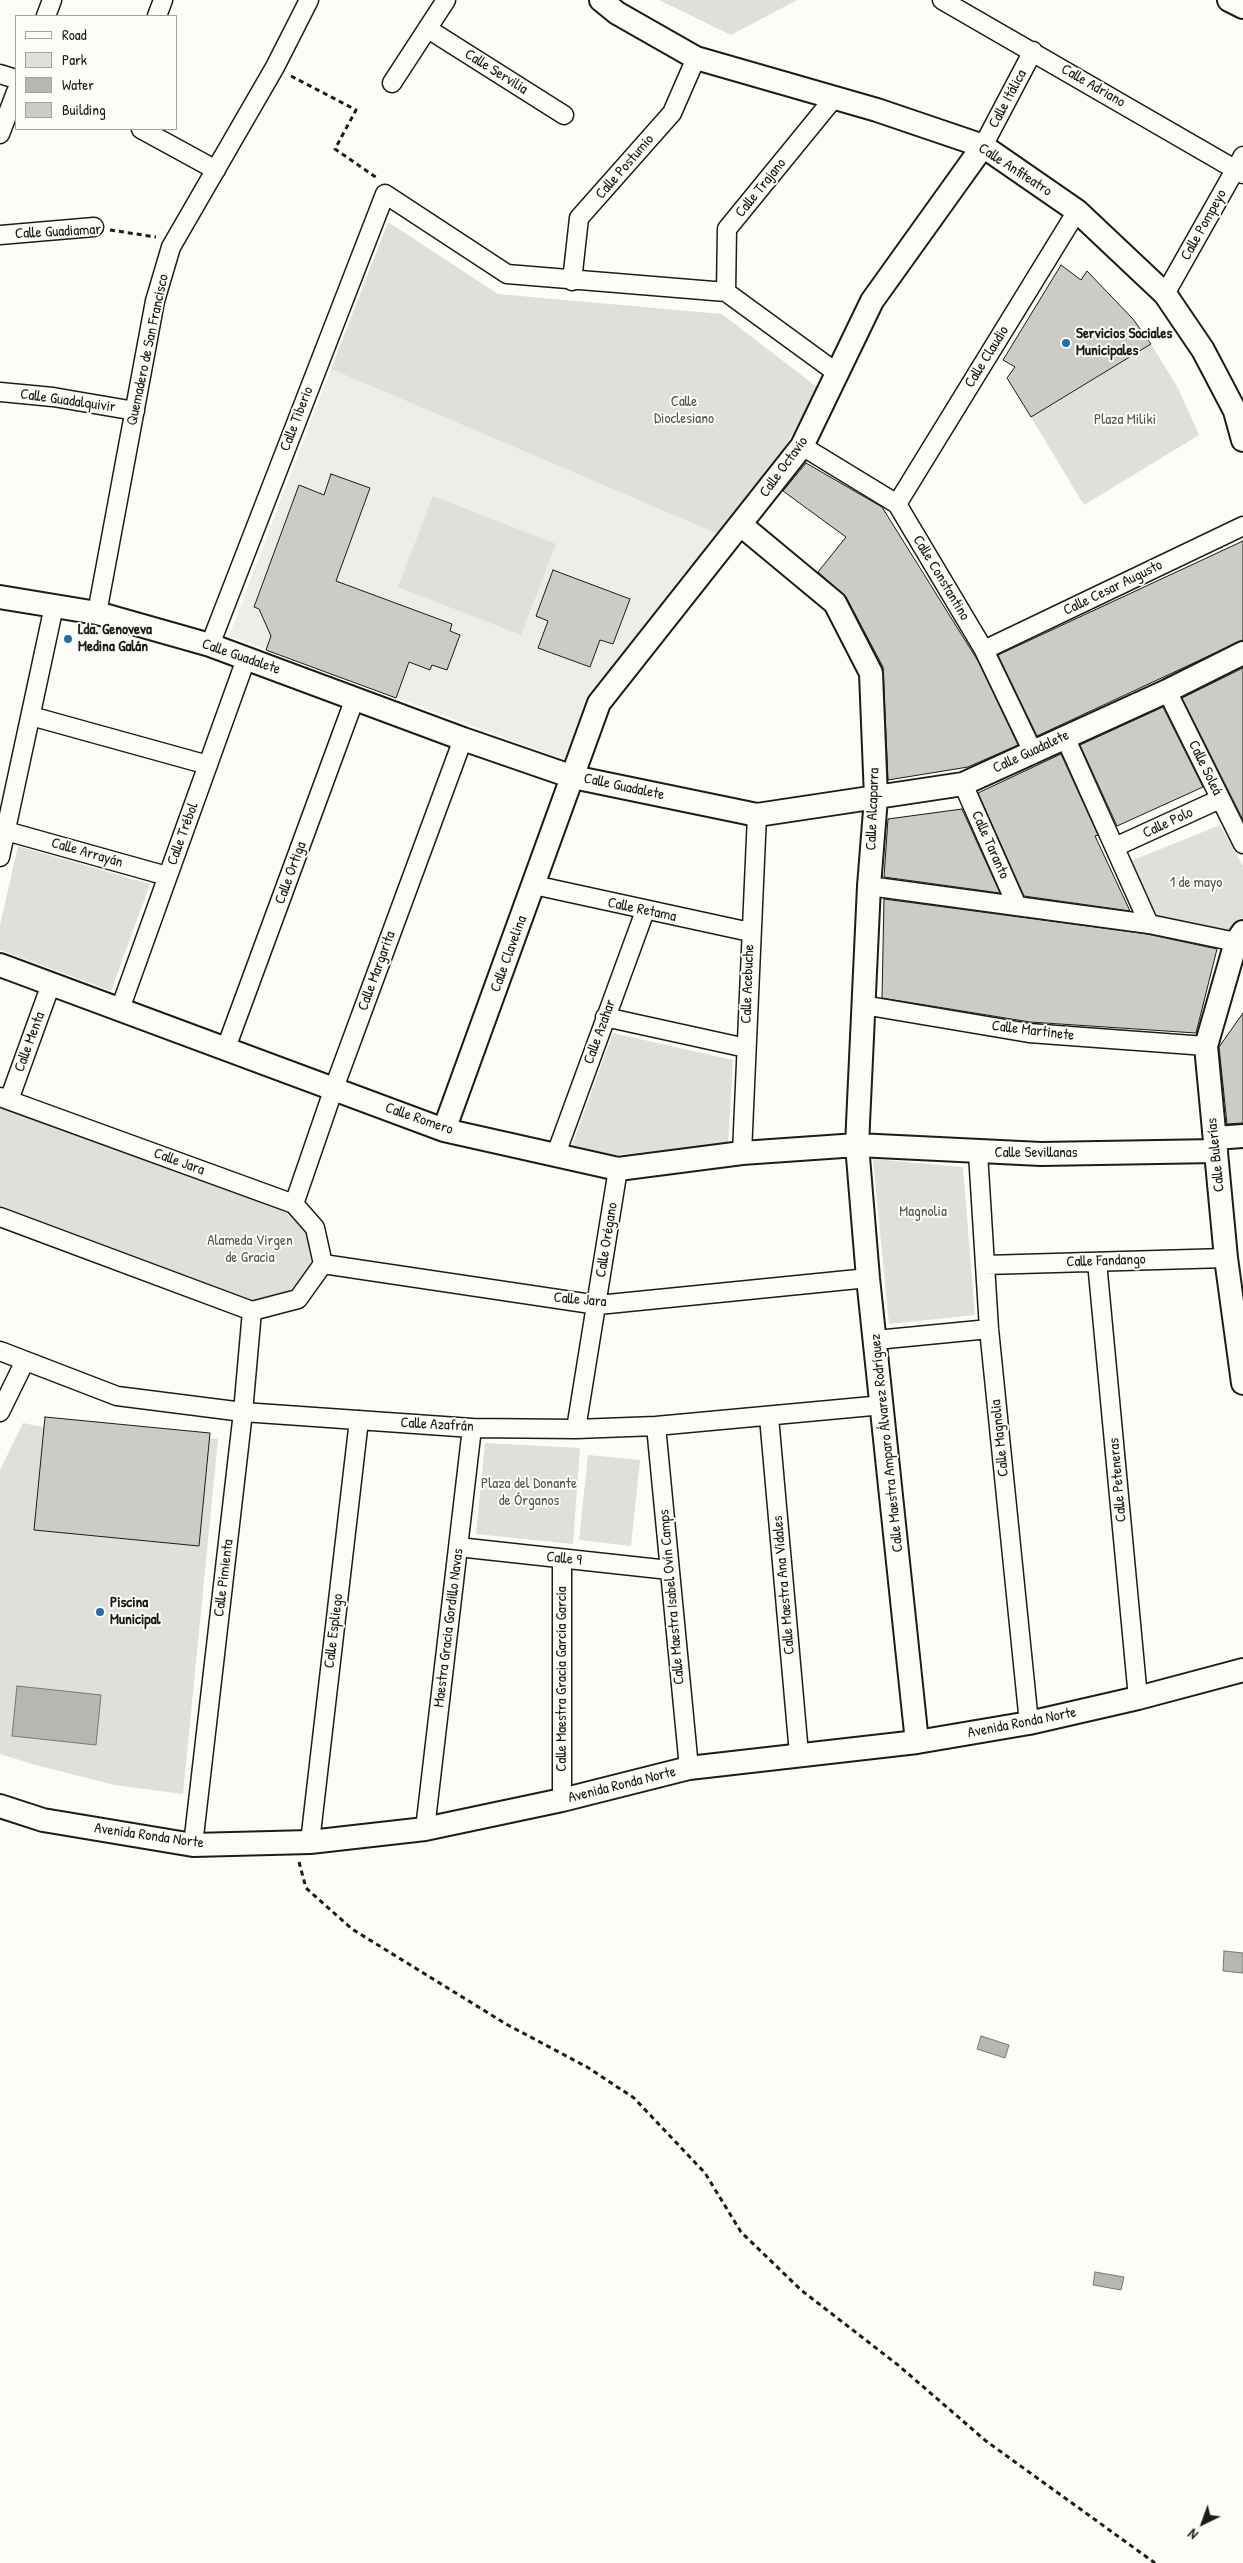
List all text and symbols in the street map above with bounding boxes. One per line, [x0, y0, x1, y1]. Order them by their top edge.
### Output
legend [15, 15, 178, 130]
text: Road [62, 24, 87, 45]
street label: Calle Servilia [461, 46, 531, 98]
text: Park [62, 49, 87, 70]
street label: Calle Adriano [1058, 60, 1128, 112]
street label: Calle Itálica [985, 67, 1031, 131]
text: Water [62, 74, 94, 95]
text: Building [62, 99, 106, 120]
street label: Calle Postumio [592, 131, 658, 203]
street label: Calle Anfiteatro [975, 140, 1055, 200]
street label: Calle Trajano [732, 155, 790, 221]
street label: Calle Pompeyo [1177, 186, 1231, 264]
street label: Calle Guadiamar [15, 221, 101, 243]
street label: Quemadero de San Francisco [123, 273, 173, 427]
street label: Calle Claudio [961, 323, 1013, 391]
place label: Servicios Sociales Municipales [1076, 325, 1172, 360]
marker: Servicios Sociales Municipales [1060, 337, 1072, 349]
street label: Calle Tiberio [276, 384, 318, 454]
street label: Calle Guadalquivir [19, 385, 117, 417]
park label: Calle Dioclesiano [654, 393, 714, 428]
park label: Plaza Miliki [1094, 411, 1156, 429]
street label: Calle Octavio [756, 433, 812, 501]
street label: Calle Constantino [909, 532, 973, 624]
street label: Calle Cesar Augusto [1061, 556, 1165, 620]
place label: Lda. Genoveva Medina Galán [78, 621, 152, 656]
marker: Lda. Genoveva Medina Galán [62, 633, 74, 645]
street label: Calle Guadalete [199, 635, 283, 679]
street label: Calle Guadalete [990, 727, 1072, 777]
street label: Calle Soleá [1184, 738, 1226, 798]
street label: Calle Alcaparra [863, 767, 883, 851]
street label: Calle Guadalete [582, 770, 666, 804]
street label: Calle Trébol [163, 800, 203, 868]
street label: Calle Polo [1140, 804, 1196, 842]
street label: Calle Taranto [967, 808, 1013, 882]
street label: Calle Arrayán [49, 834, 125, 872]
street label: Calle Ortiga [271, 839, 311, 907]
park label: 1 de mayo [1170, 874, 1222, 892]
street label: Calle Retama [606, 894, 678, 926]
street label: Calle Clavelina [487, 913, 531, 995]
street label: Calle Margarita [354, 929, 400, 1013]
street label: Calle Acebuche [738, 944, 758, 1024]
street label: Calle Azahar [580, 997, 620, 1067]
street label: Calle Menta [11, 1009, 49, 1075]
street label: Calle Martinete [991, 1017, 1075, 1045]
street label: Calle Romero [383, 1099, 455, 1139]
street label: Calle Bulerías [1203, 1117, 1229, 1193]
street label: Calle Jara [151, 1144, 207, 1180]
street label: Calle Sevillanas [995, 1144, 1077, 1162]
street label: Calle Orégano [592, 1201, 622, 1279]
park label: Magnolia [899, 1203, 947, 1221]
park label: Alameda Virgen de Gracia [207, 1232, 293, 1267]
street label: Calle Fandango [1066, 1251, 1146, 1271]
street label: Calle Jara [553, 1289, 607, 1311]
street label: Calle Maestra Amparo Álvarez Rodríguez [867, 1333, 907, 1553]
street label: Calle Magnolia [987, 1399, 1013, 1477]
street label: Calle Azafrán [400, 1414, 474, 1436]
street label: Calle Peteneras [1105, 1437, 1131, 1523]
park label: Plaza del Donante de Órganos [481, 1475, 577, 1510]
street label: Calle Maestra Isabel Ovín Camps [655, 1509, 689, 1685]
street label: Calle Maestra Ana Vidales [769, 1515, 799, 1655]
street label: Calle Pimienta [210, 1538, 238, 1618]
street label: Maestra Gracia Gordillo Navas [430, 1548, 468, 1708]
street label: Calle 9 [545, 1548, 583, 1570]
street label: Calle Maestra Gracia García García [553, 1586, 571, 1772]
street label: Calle Espliego [321, 1593, 347, 1669]
place label: Piscina Municipal [110, 1594, 161, 1629]
marker: Piscina Municipal [94, 1606, 106, 1618]
street label: Avenida Ronda Norte [966, 1704, 1078, 1742]
street label: Avenida Ronda Norte [566, 1763, 678, 1807]
street label: Avenida Ronda Norte [93, 1819, 205, 1853]
north arrow [1178, 2498, 1228, 2548]
text: N [1184, 2525, 1202, 2544]

